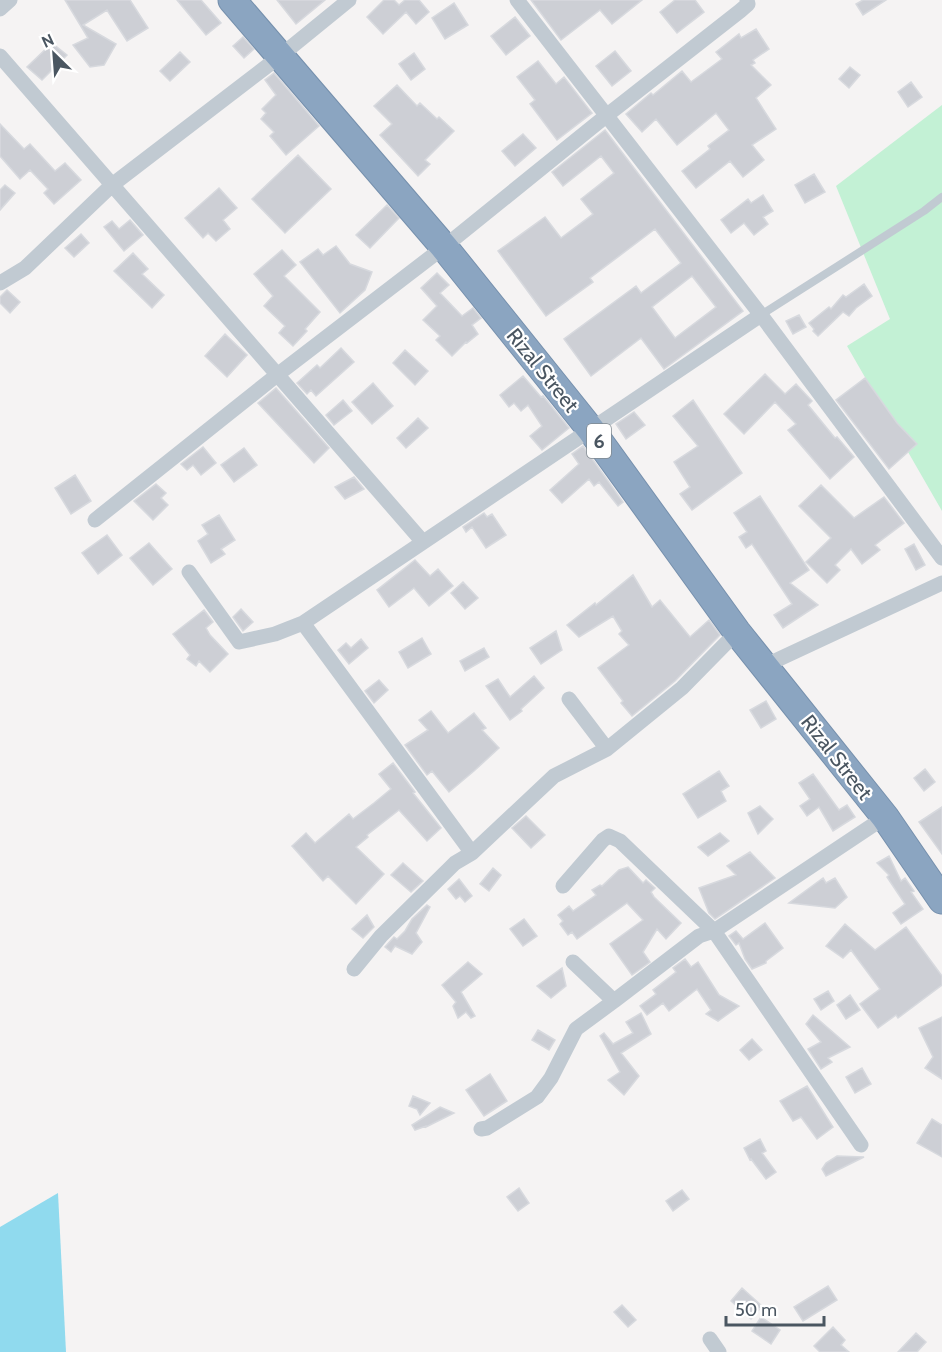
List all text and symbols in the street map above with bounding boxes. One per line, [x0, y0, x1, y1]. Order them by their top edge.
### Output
north arrow [24, 24, 84, 84]
text: N [39, 30, 57, 52]
street label: Rizal Street [502, 323, 584, 417]
road number: 6 [587, 424, 611, 458]
street label: Rizal Street [796, 710, 878, 804]
scale bar [726, 1289, 824, 1327]
text: 50 m [735, 1299, 777, 1321]

